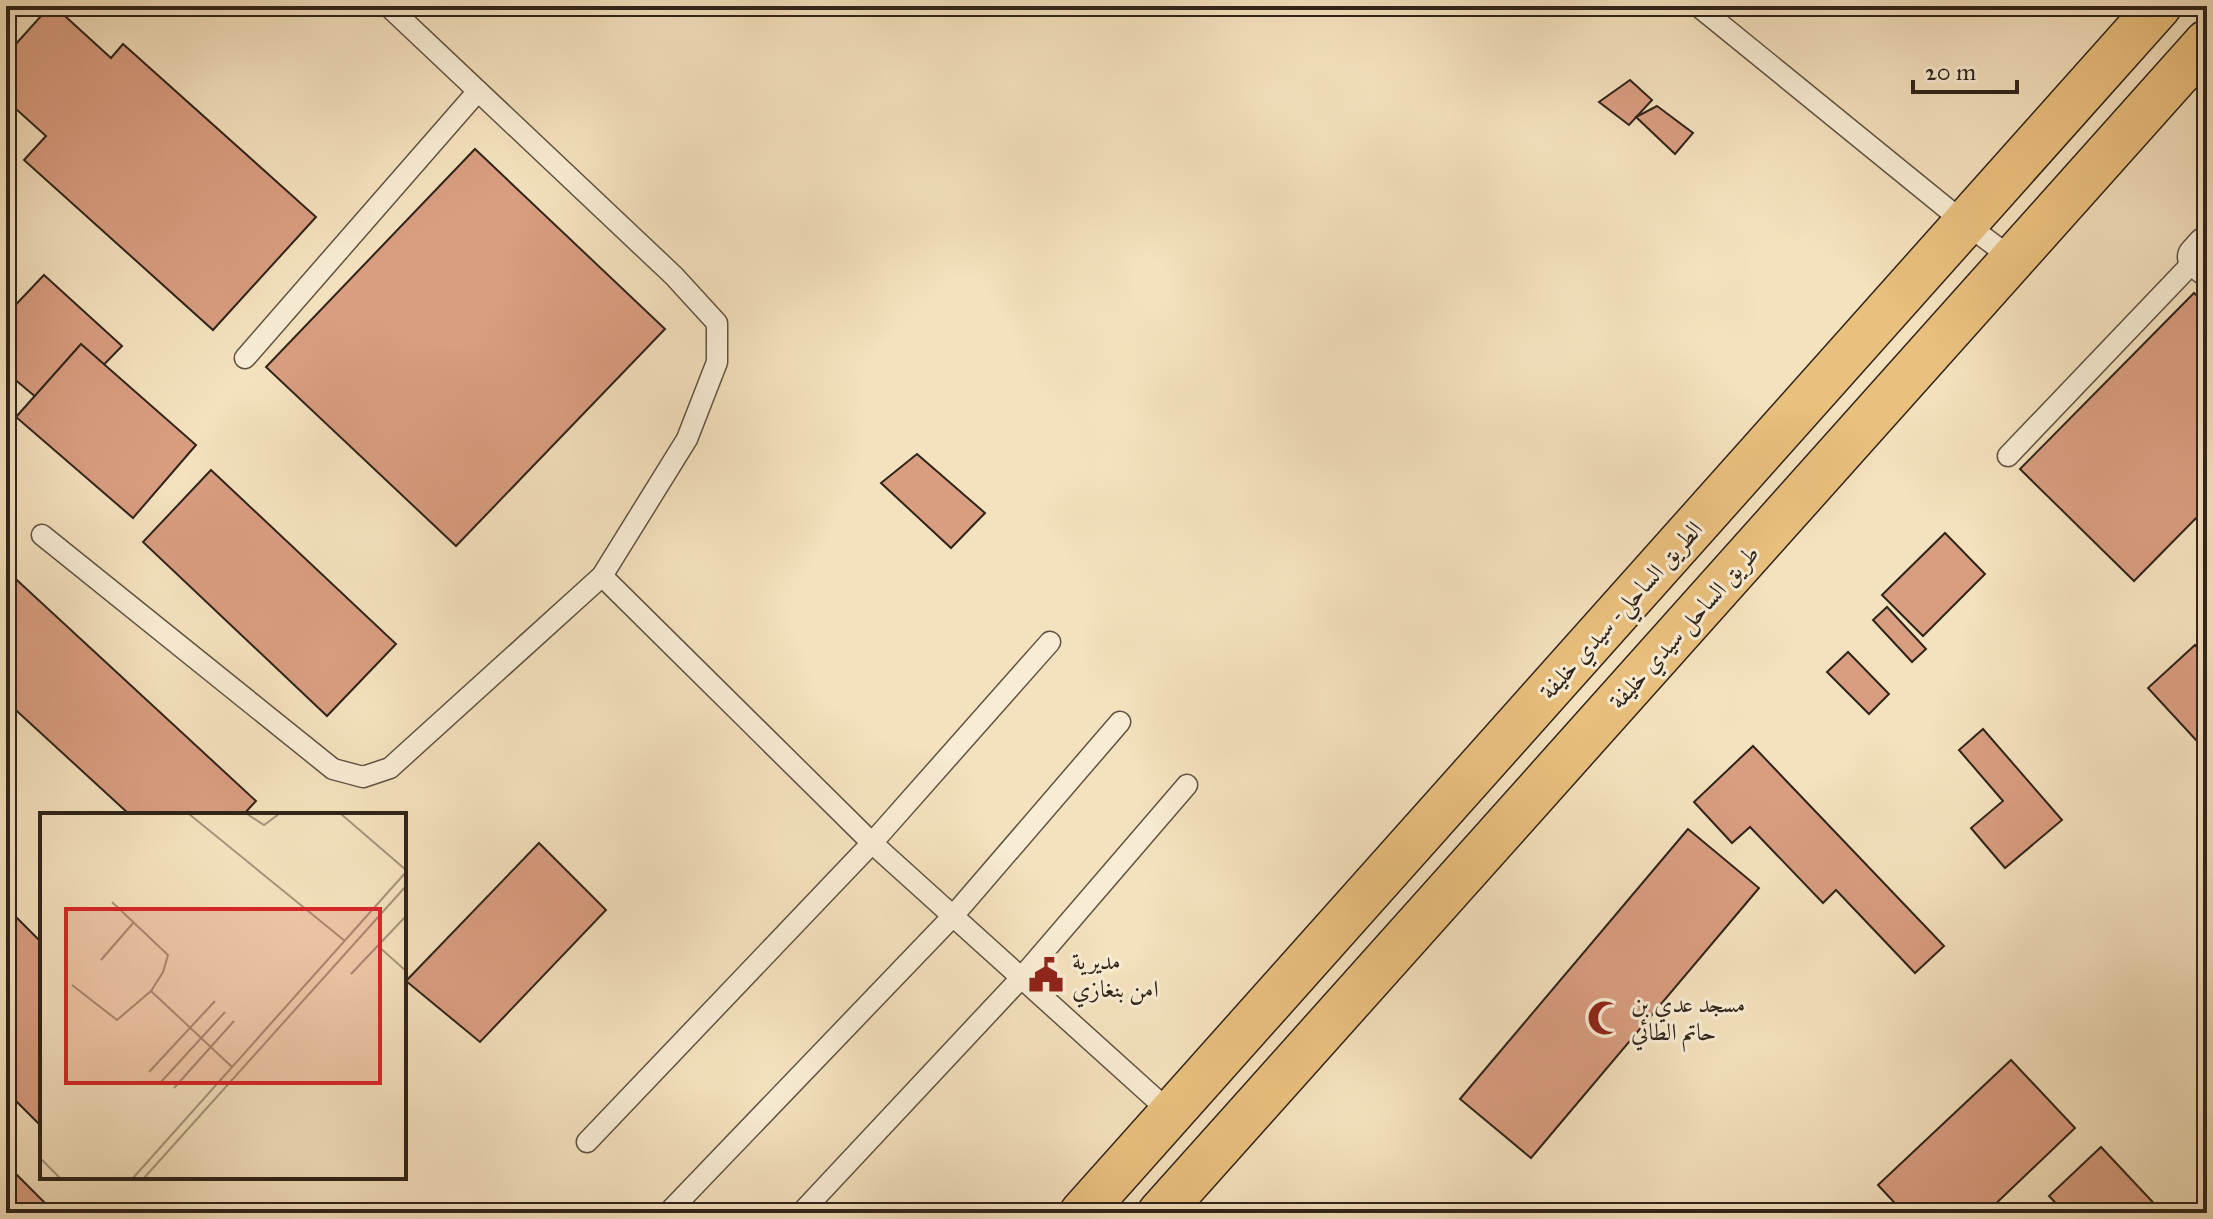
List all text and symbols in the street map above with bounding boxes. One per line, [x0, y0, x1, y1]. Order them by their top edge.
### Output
scale bar [1913, 44, 2017, 94]
text: 20 m [1925, 57, 1976, 87]
street label: الطريق الساحلي- سيدي خليفة [1533, 515, 1715, 711]
street label: طريق الساحل سيدي خليفة [1602, 539, 1768, 718]
inset map [40, 813, 406, 1179]
place label: مديرية امن بنغازي [1072, 946, 1159, 1008]
public building icon: مديرية امن بنغازي [1027, 956, 1065, 994]
place label: مسجد عدي بن حاتم الطائي [1631, 989, 1745, 1053]
mosque icon: مسجد عدي بن حاتم الطائي [1586, 999, 1624, 1037]

